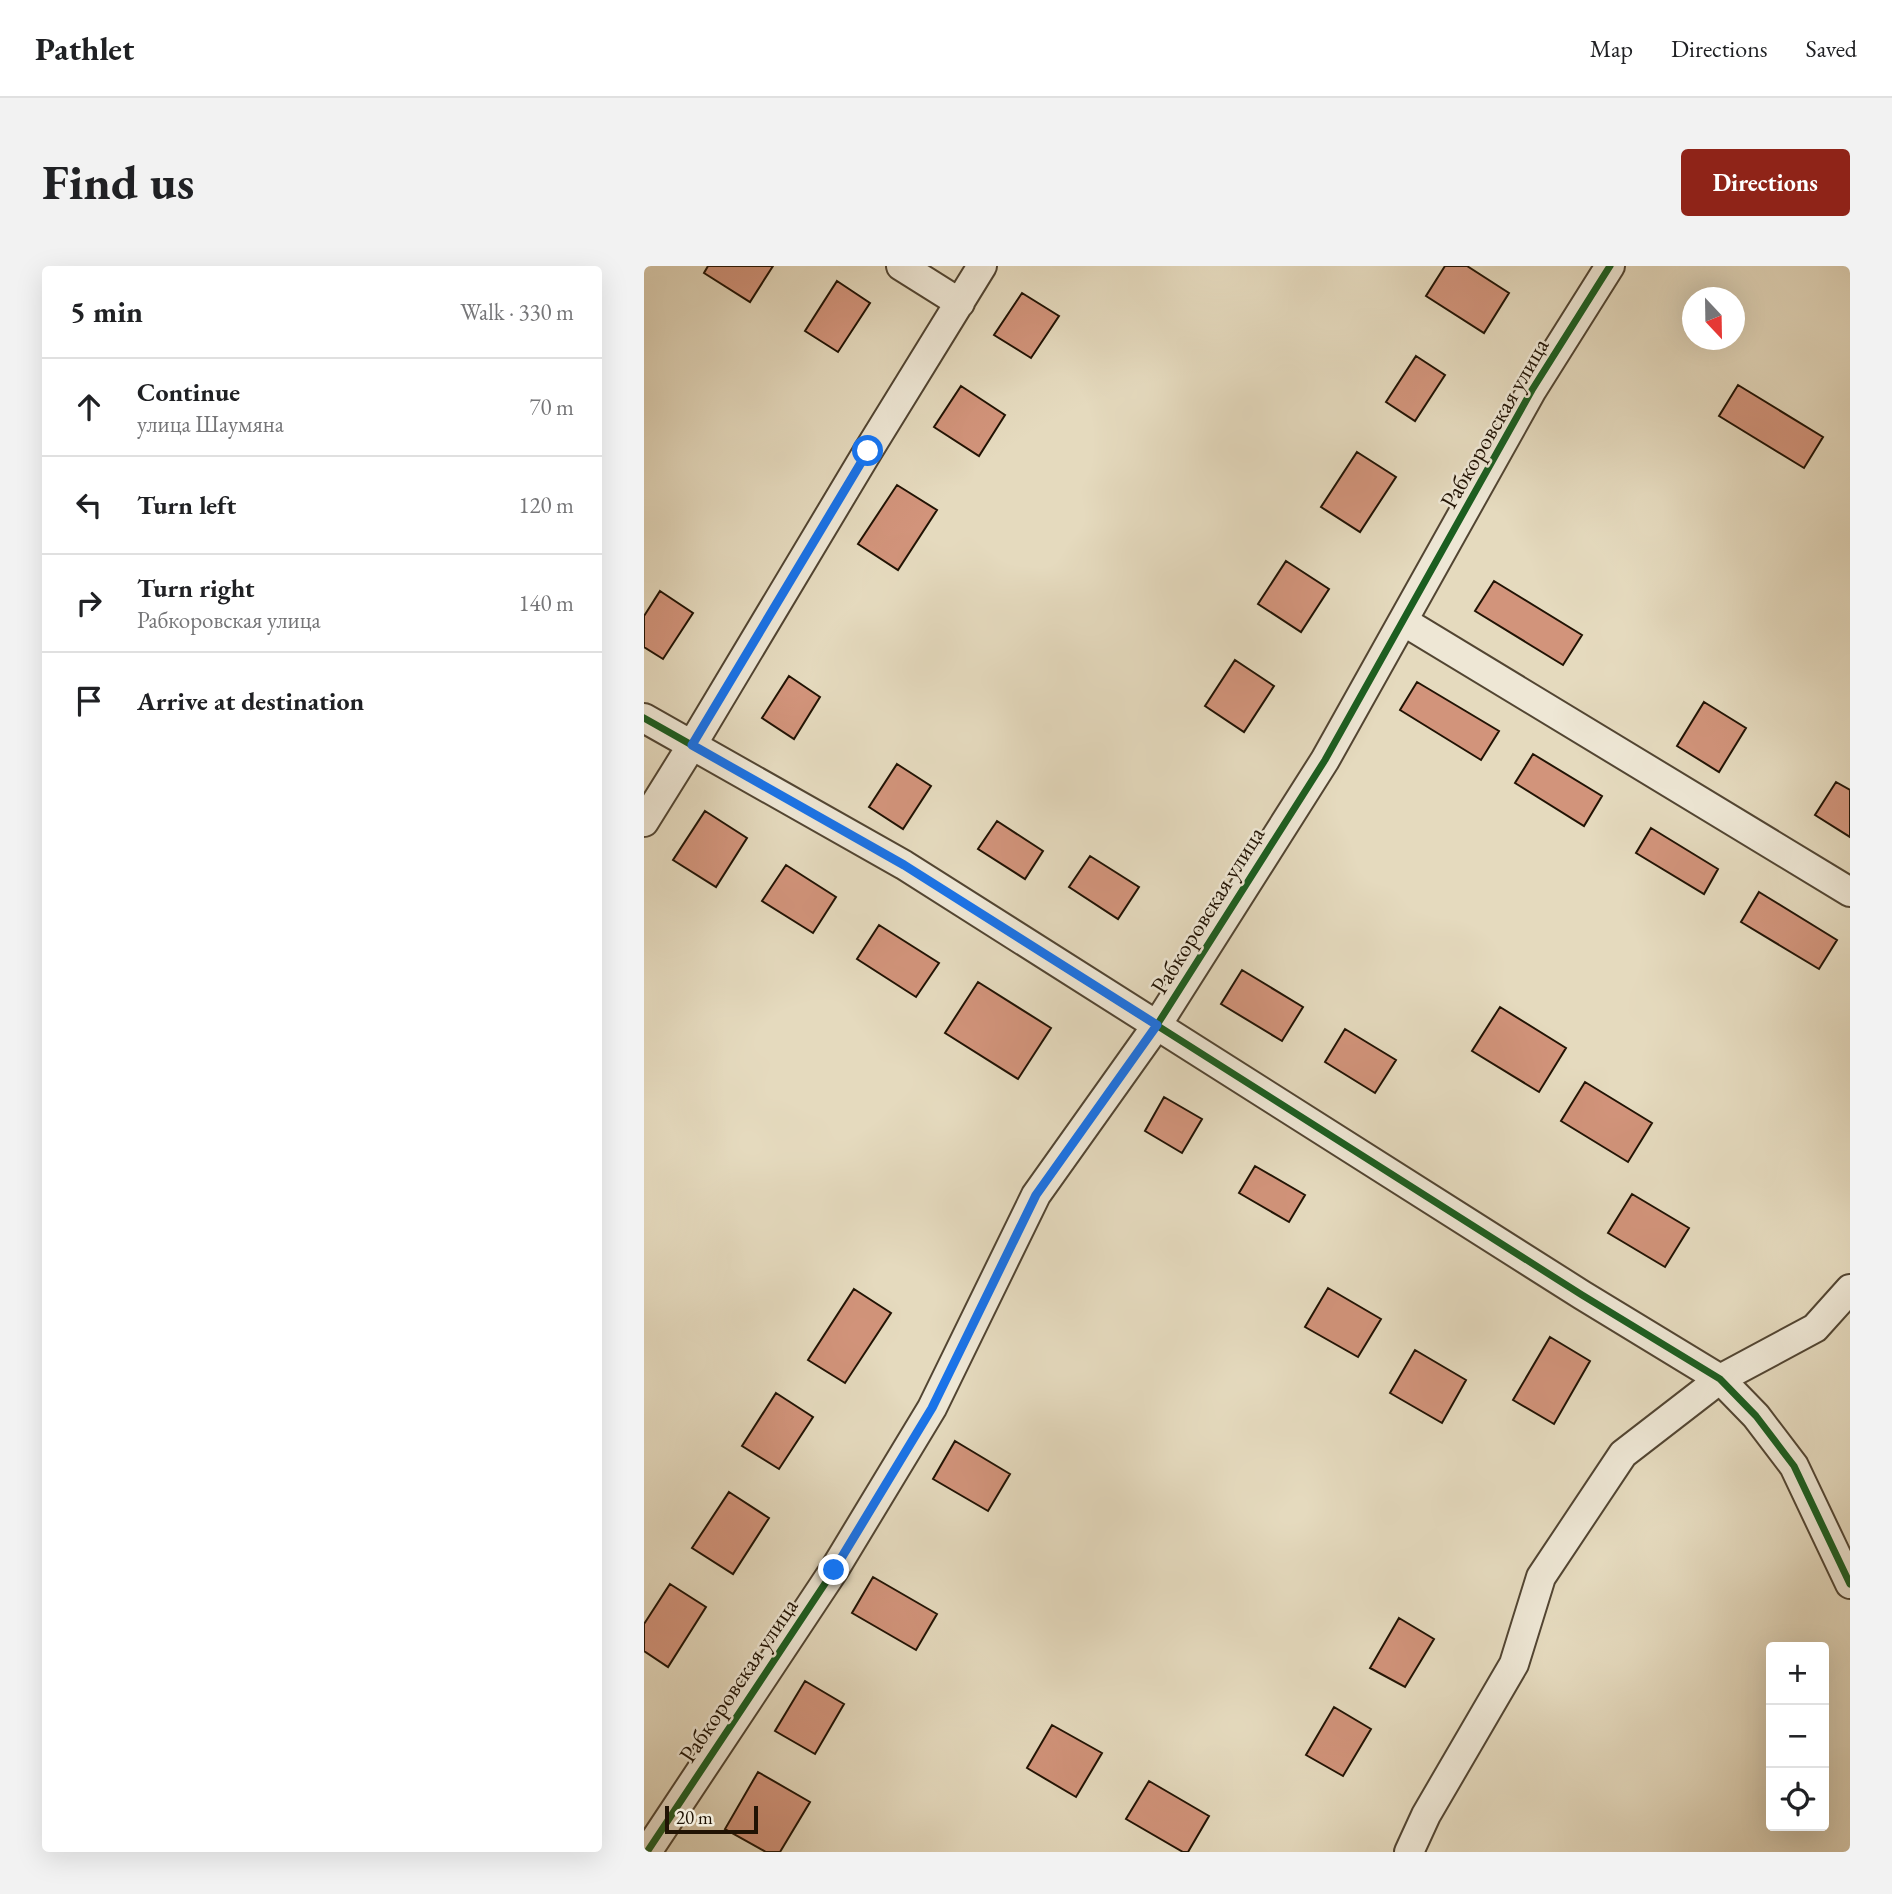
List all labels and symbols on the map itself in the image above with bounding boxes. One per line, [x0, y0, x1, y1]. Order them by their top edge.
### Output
north arrow [1682, 287, 1745, 350]
street label: Рабкоровская улица [1433, 332, 1556, 514]
route start [852, 435, 883, 466]
street label: Рабкоровская улица [1143, 820, 1271, 999]
route end [818, 1554, 849, 1585]
street label: Рабкоровская улица [672, 1592, 805, 1768]
scale bar [665, 1803, 758, 1835]

